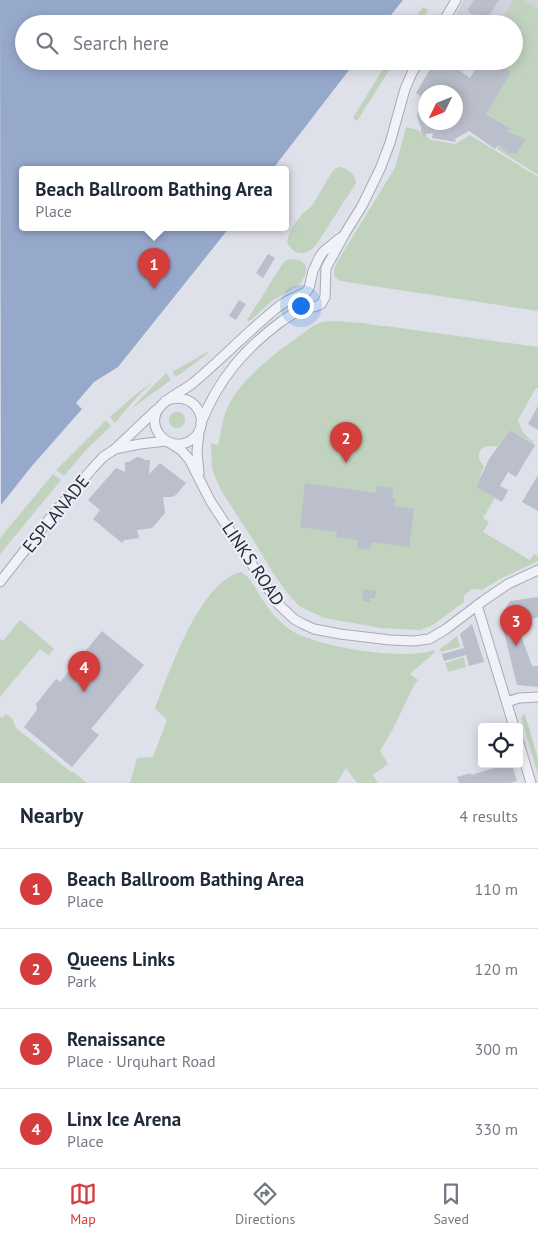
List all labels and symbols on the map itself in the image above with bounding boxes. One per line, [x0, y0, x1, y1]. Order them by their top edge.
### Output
north arrow [418, 85, 463, 130]
pin: 1 [138, 248, 170, 289]
your location [288, 293, 314, 319]
pin: 2 [330, 422, 362, 463]
street label: ESPLANADE [17, 470, 94, 557]
street label: LINKS ROAD [217, 517, 290, 610]
pin: 3 [500, 605, 532, 646]
pin: 4 [68, 651, 100, 692]

